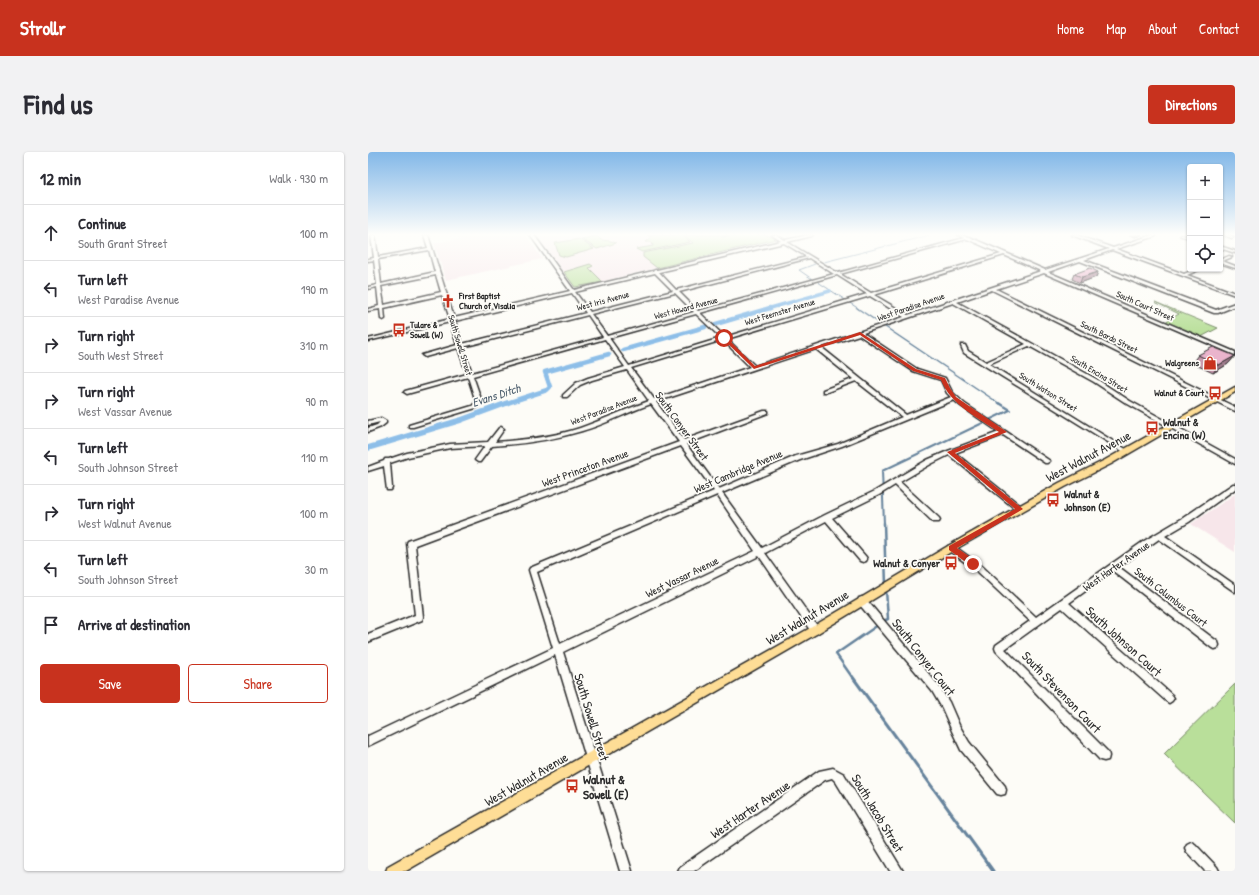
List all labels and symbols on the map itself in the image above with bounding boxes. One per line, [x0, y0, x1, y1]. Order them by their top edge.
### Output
street label: West Iris Avenue [576, 288, 631, 314]
street label: South Court Street [1114, 288, 1177, 324]
place label: First Baptist Church of Visalia [458, 290, 516, 312]
street label: West Paradise Avenue [876, 290, 946, 324]
church icon: First Baptist Church of Visalia [440, 293, 456, 309]
street label: West Howard Avenue [653, 294, 719, 322]
street label: West Feemster Avenue [743, 295, 817, 328]
street label: South Sowell Street [445, 313, 475, 378]
street label: South Bardo Street [1078, 318, 1140, 356]
place label: Tulare & Sowell (W) [409, 319, 443, 341]
bus stop icon: Tulare & Sowell (W) [391, 322, 407, 338]
route start [715, 329, 733, 347]
street label: South Encina Street [1068, 352, 1130, 396]
shop icon: Walgreens [1202, 355, 1218, 371]
place label: Walgreens [1165, 357, 1200, 370]
street label: South Watson Street [1017, 369, 1080, 415]
water label: Evans Ditch [470, 379, 523, 411]
bus stop icon: Walnut & Court [1207, 385, 1223, 401]
place label: Walnut & Court [1154, 387, 1205, 399]
street label: South Conyer Street [652, 389, 712, 463]
street label: West Paradise Avenue [569, 392, 639, 428]
place label: Walnut & Encina (W) [1163, 415, 1206, 442]
bus stop icon: Walnut & Encina (W) [1144, 420, 1160, 436]
street label: West Walnut Avenue [1042, 426, 1134, 486]
street label: West Princeton Avenue [540, 446, 631, 490]
street label: West Cambridge Avenue [692, 446, 785, 496]
place label: Walnut & Johnson (E) [1064, 487, 1111, 514]
bus stop icon: Walnut & Johnson (E) [1045, 492, 1061, 508]
street label: West Harter Avenue [1080, 537, 1153, 594]
street label: West Vassar Avenue [643, 553, 721, 601]
bus stop icon: Walnut & Conyer [943, 555, 959, 571]
route end [964, 555, 982, 573]
place label: Walnut & Conyer [873, 556, 941, 571]
street label: South Columbus Court [1132, 564, 1210, 630]
street label: West Walnut Avenue [762, 585, 852, 649]
street label: South Johnson Court [1082, 602, 1166, 680]
street label: South Conyer Court [888, 615, 960, 700]
street label: South Stevenson Court [1018, 647, 1106, 737]
street label: South Sowell Street [570, 671, 614, 763]
street label: West Walnut Avenue [481, 748, 571, 810]
place label: Walnut & Sowell (E) [583, 770, 629, 803]
street label: South Jacob Street [848, 771, 909, 856]
street label: West Harter Avenue [707, 776, 793, 842]
bus stop icon: Walnut & Sowell (E) [564, 778, 580, 794]

